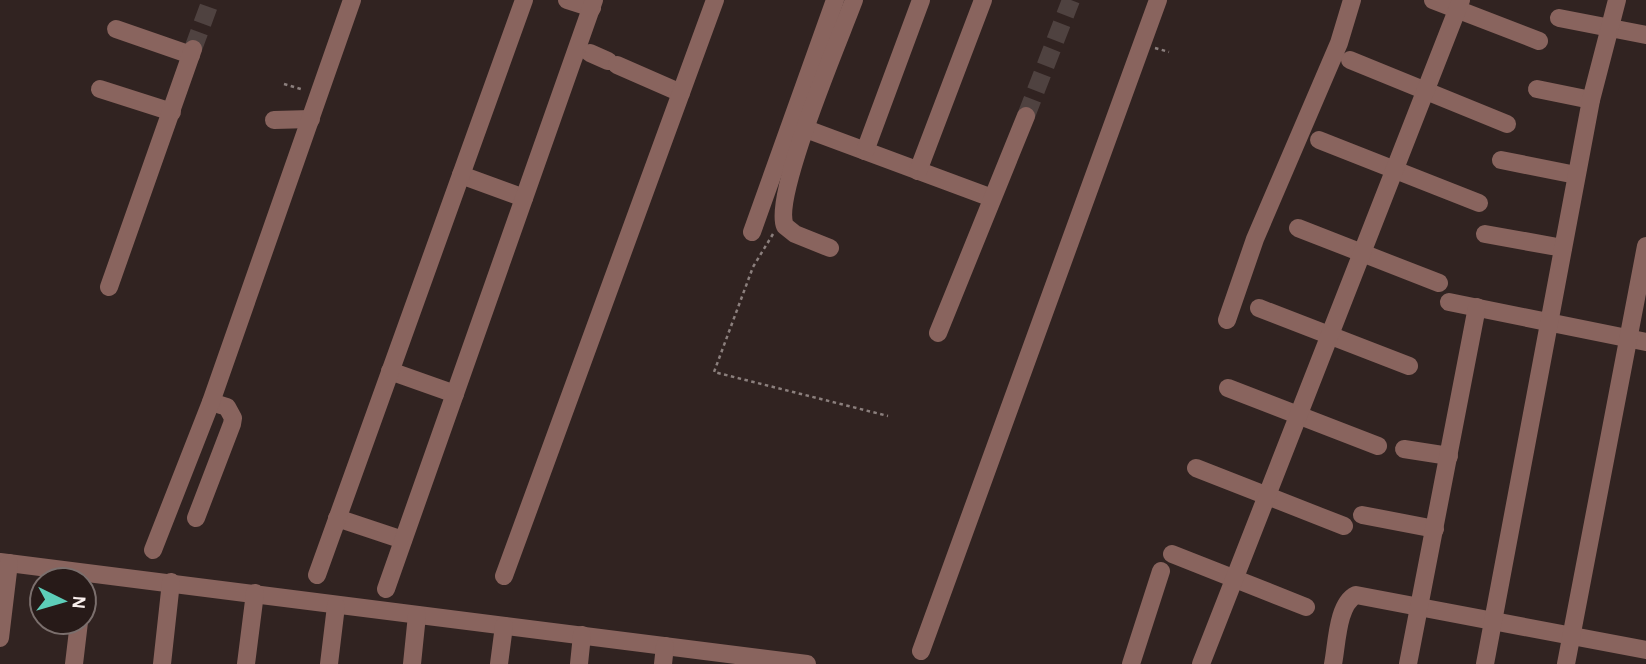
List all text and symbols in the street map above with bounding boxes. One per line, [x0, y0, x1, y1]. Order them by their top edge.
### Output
north arrow [28, 566, 98, 636]
text: N [68, 595, 88, 610]

